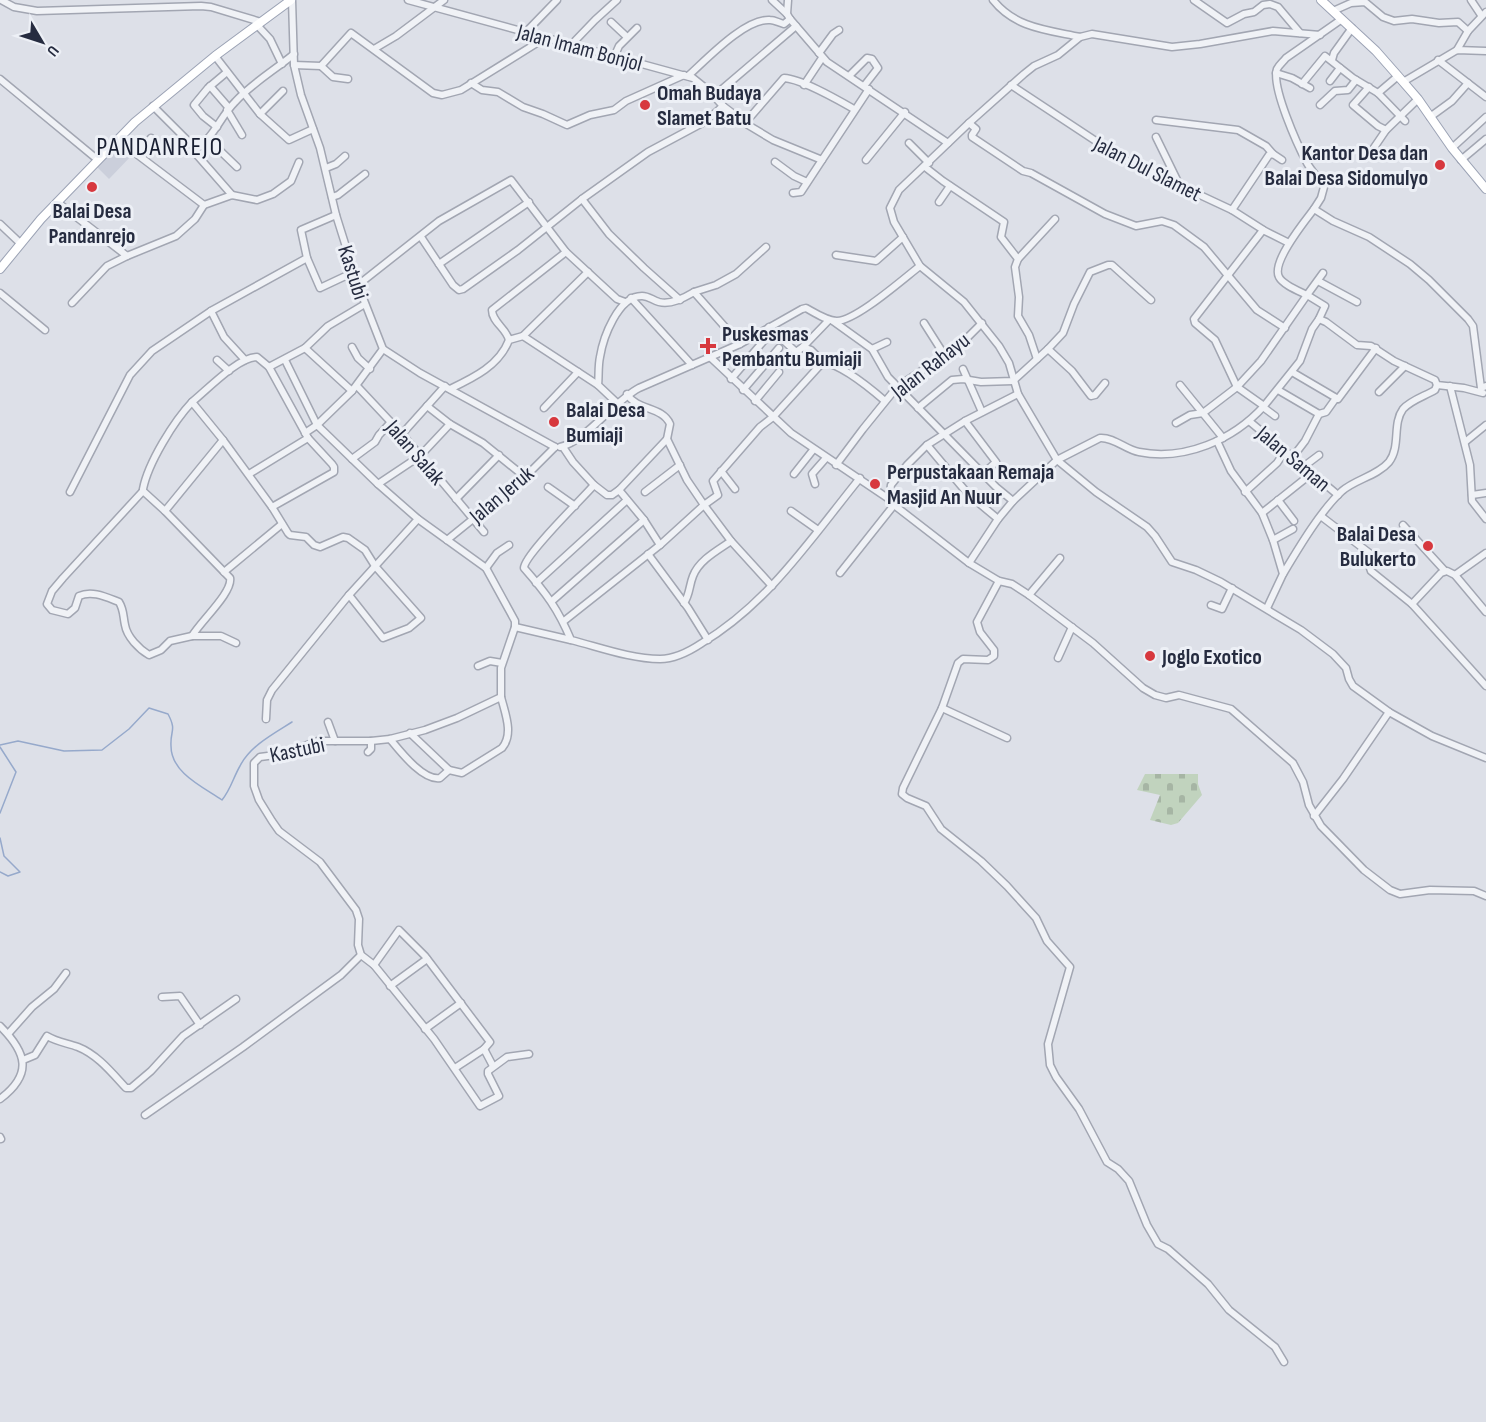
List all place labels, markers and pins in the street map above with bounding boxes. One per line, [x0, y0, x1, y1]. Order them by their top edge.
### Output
place label: Omah Budaya Slamet Batu [657, 80, 762, 132]
marker: Omah Budaya Slamet Batu [638, 98, 652, 112]
place label: Kantor Desa dan Balai Desa Sidomulyo [1265, 140, 1428, 192]
marker: Kantor Desa dan Balai Desa Sidomulyo [1433, 158, 1447, 172]
marker: Balai Desa Pandanrejo [85, 180, 99, 194]
place label: Balai Desa Pandanrejo [49, 198, 135, 250]
place label: Puskesmas Pembantu Bumiaji [722, 321, 862, 373]
marker: Puskesmas Pembantu Bumiaji [699, 337, 717, 355]
place label: Balai Desa Bumiaji [566, 397, 645, 449]
marker: Balai Desa Bumiaji [547, 415, 561, 429]
place label: Perpustakaan Remaja Masjid An Nuur [887, 459, 1054, 511]
marker: Perpustakaan Remaja Masjid An Nuur [868, 477, 882, 491]
place label: Balai Desa Bulukerto [1337, 521, 1416, 573]
marker: Balai Desa Bulukerto [1421, 539, 1435, 553]
place label: Joglo Exotico [1161, 644, 1262, 671]
marker: Joglo Exotico [1143, 649, 1157, 663]

